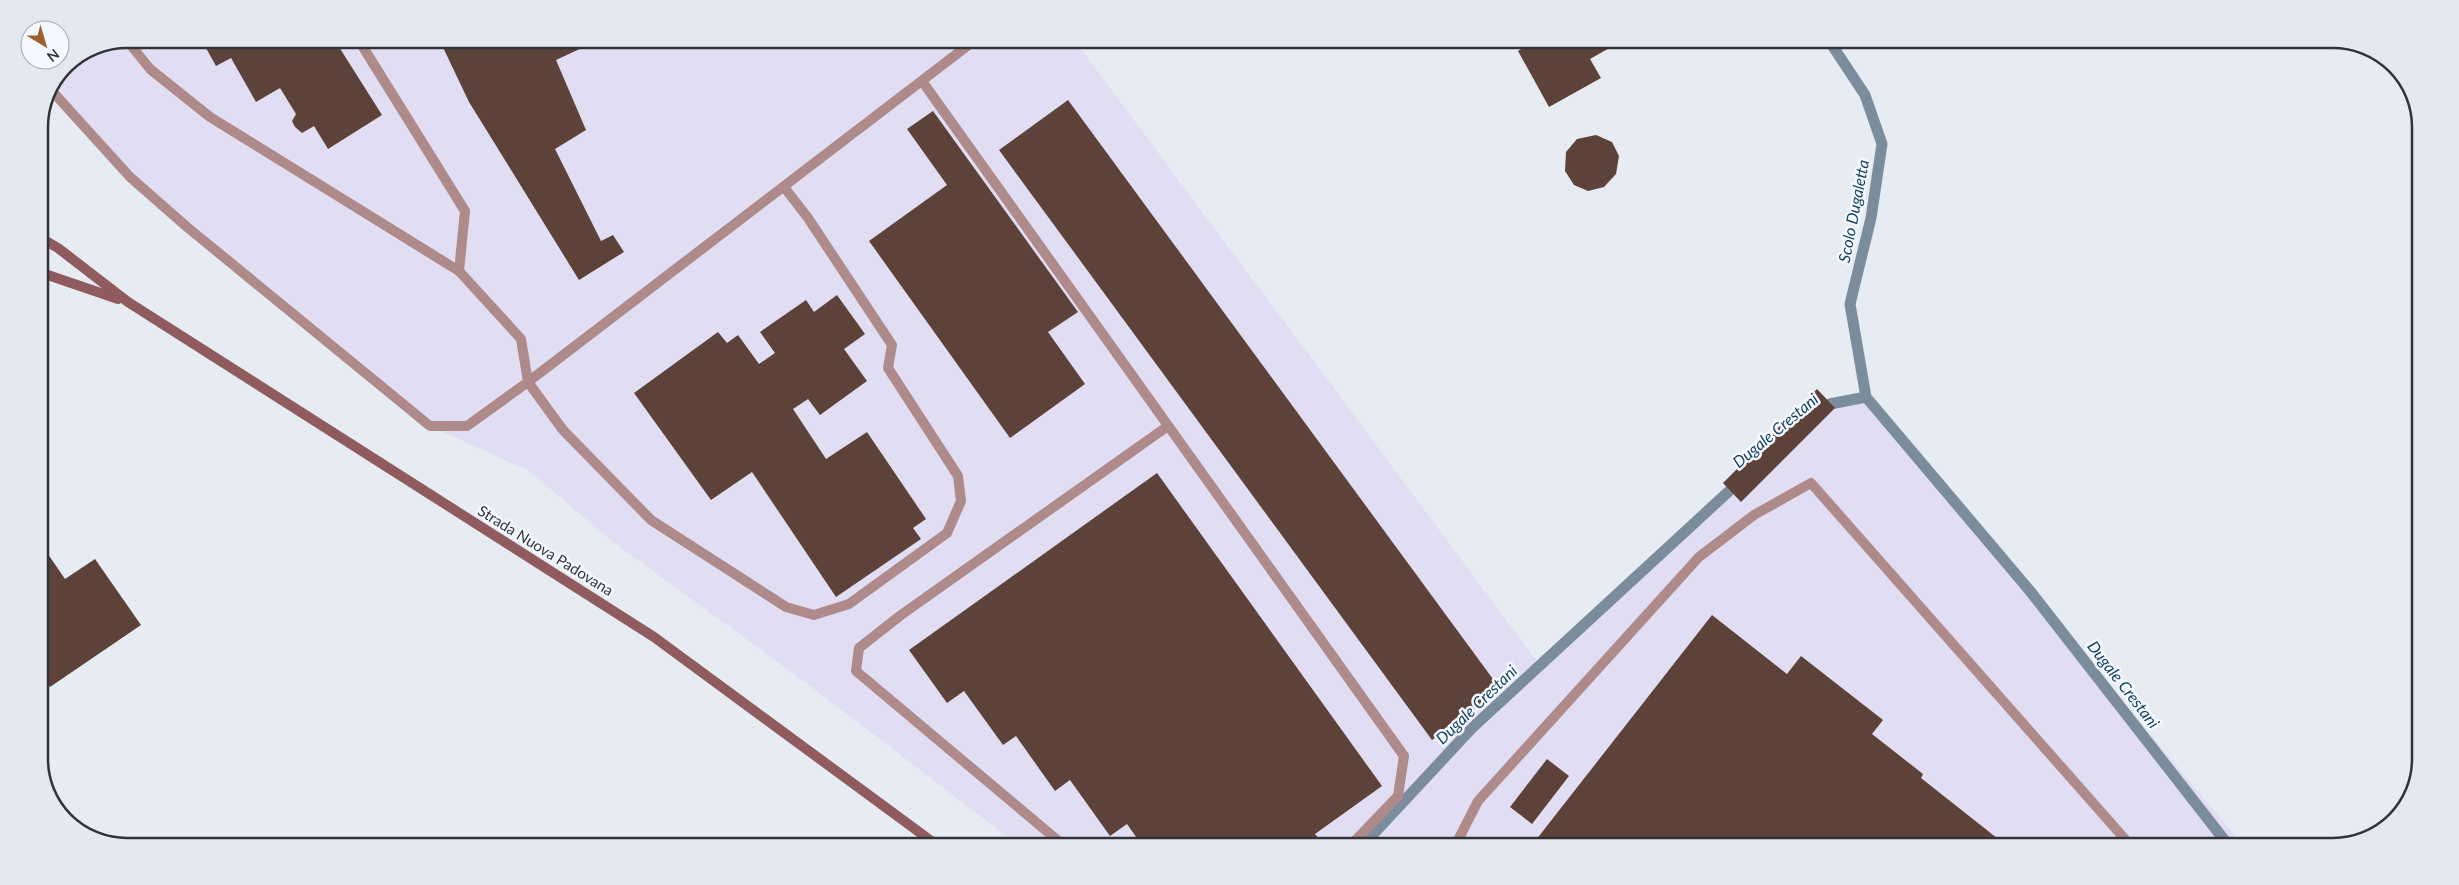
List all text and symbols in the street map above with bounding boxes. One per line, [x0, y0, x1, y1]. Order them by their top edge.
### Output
north arrow [20, 20, 70, 70]
text: N [44, 46, 63, 66]
water label: Scolo Dugaletta [1834, 158, 1872, 264]
water label: Dugale Crestani [1729, 389, 1822, 471]
street label: Strada Nuova Padovana [475, 501, 617, 599]
water label: Dugale Crestani [2084, 637, 2164, 732]
water label: Dugale Crestani [1431, 660, 1521, 747]

